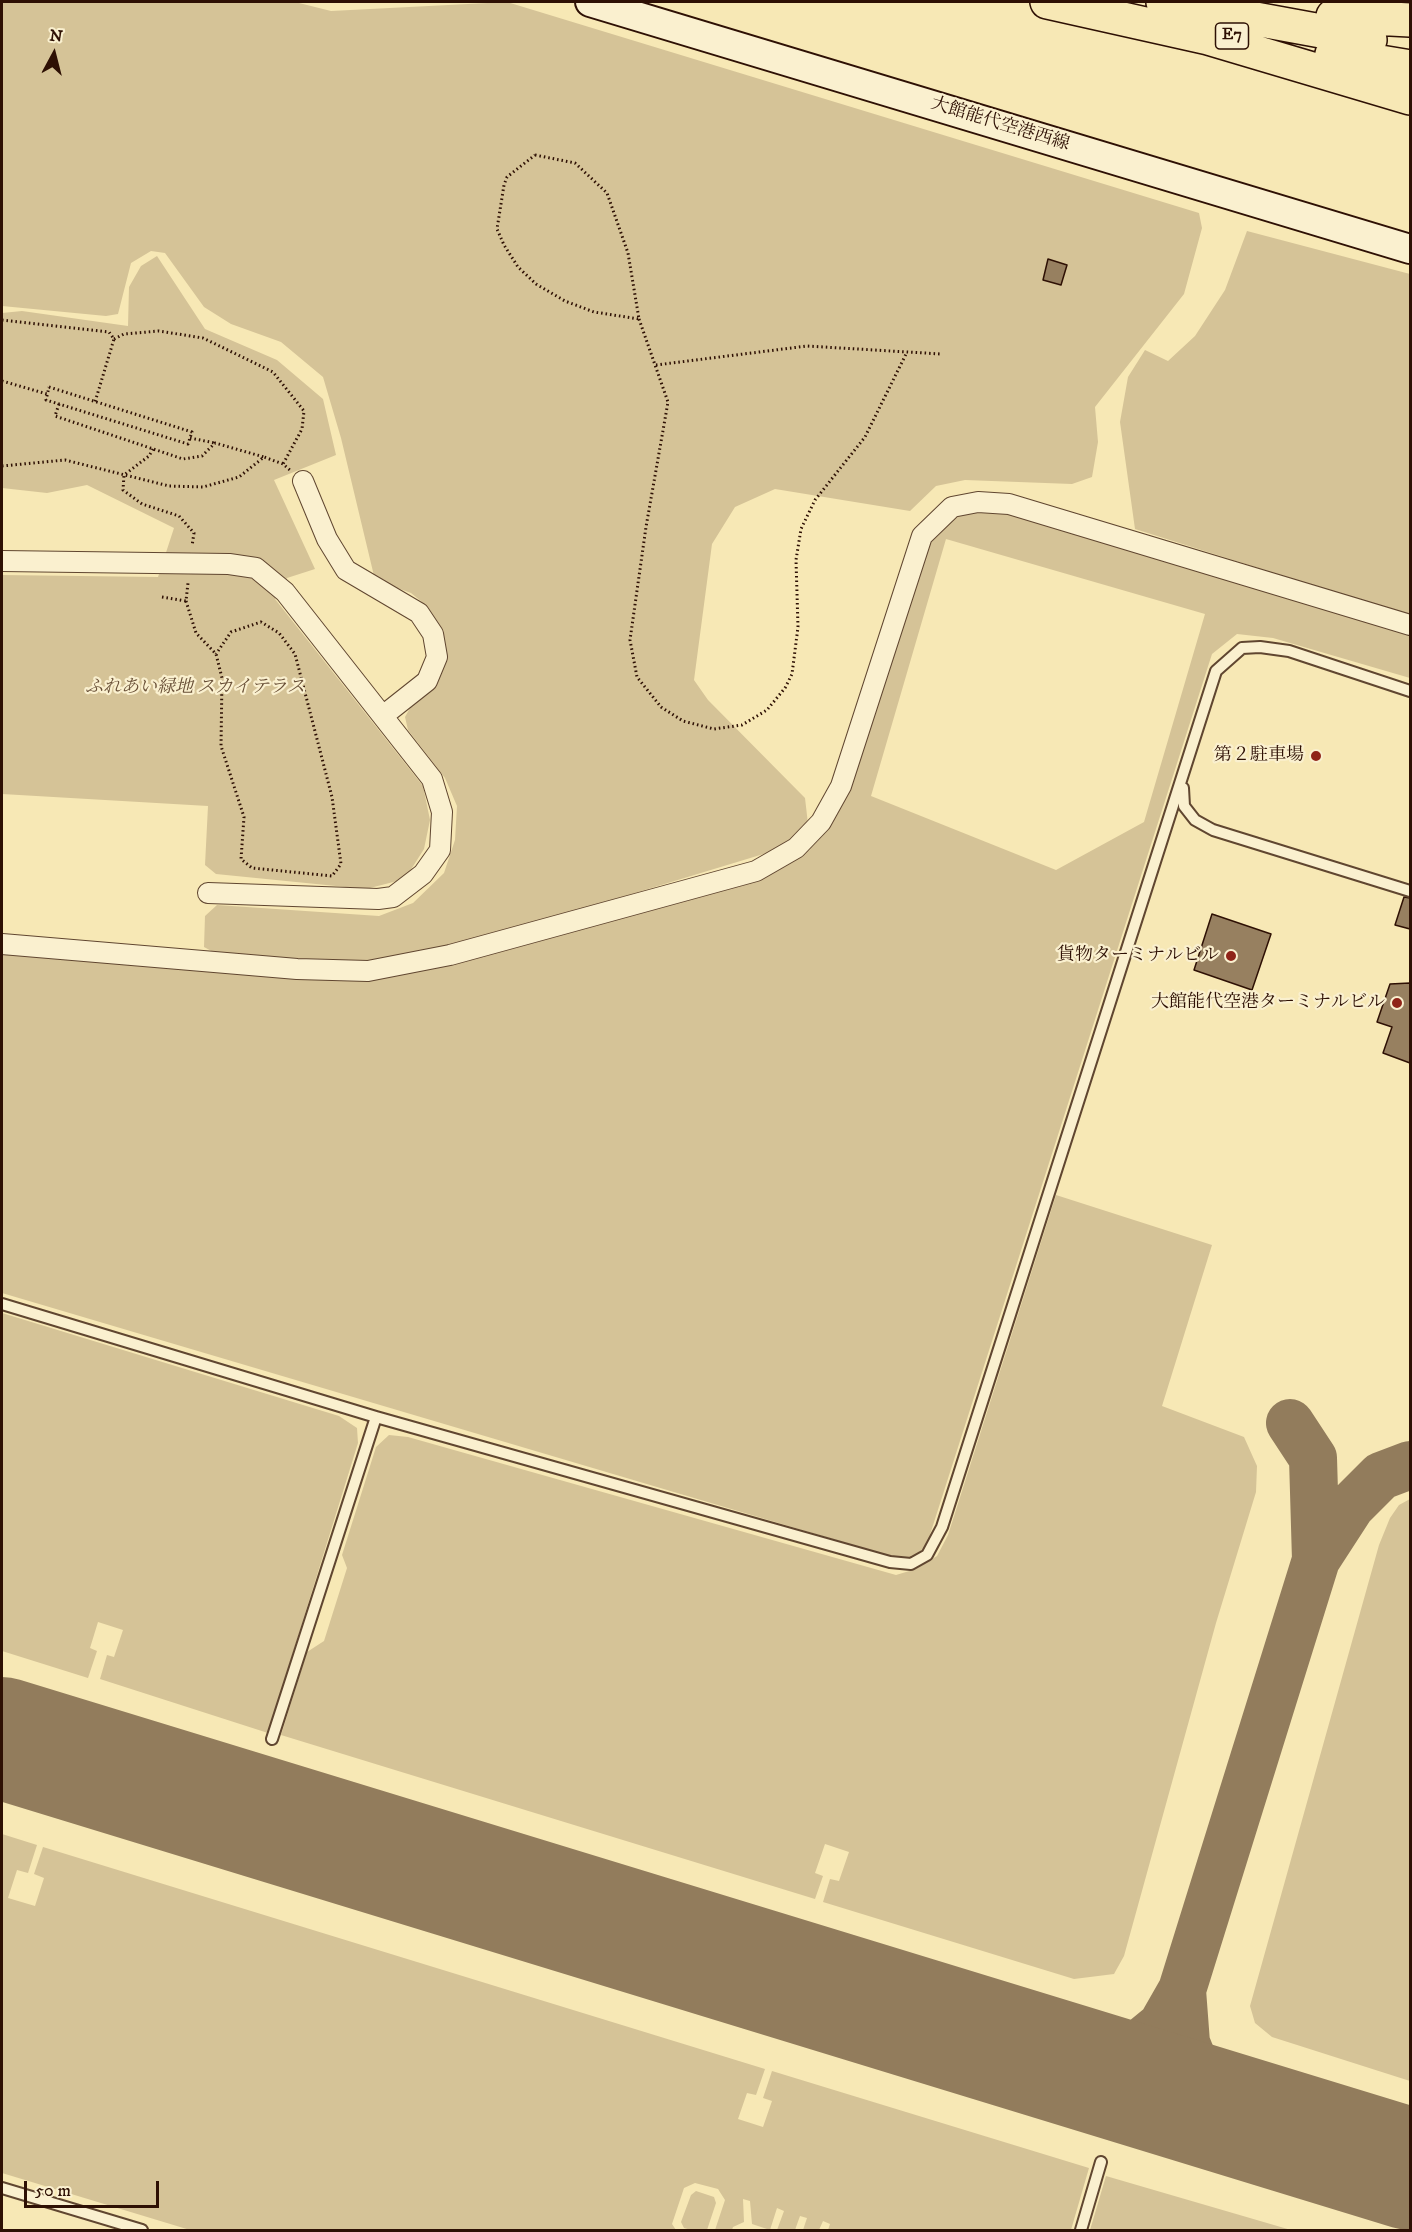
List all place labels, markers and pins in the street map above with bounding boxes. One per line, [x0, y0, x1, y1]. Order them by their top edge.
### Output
place label: 第２駐車場 [1214, 745, 1304, 767]
marker: 第２駐車場 [1309, 749, 1323, 763]
place label: 貨物ターミナルビル [1057, 945, 1219, 967]
marker: 貨物ターミナルビル [1224, 949, 1238, 963]
place label: 大館能代空港ターミナルビル [1151, 992, 1385, 1014]
marker: 大館能代空港ターミナルビル [1390, 996, 1404, 1010]

